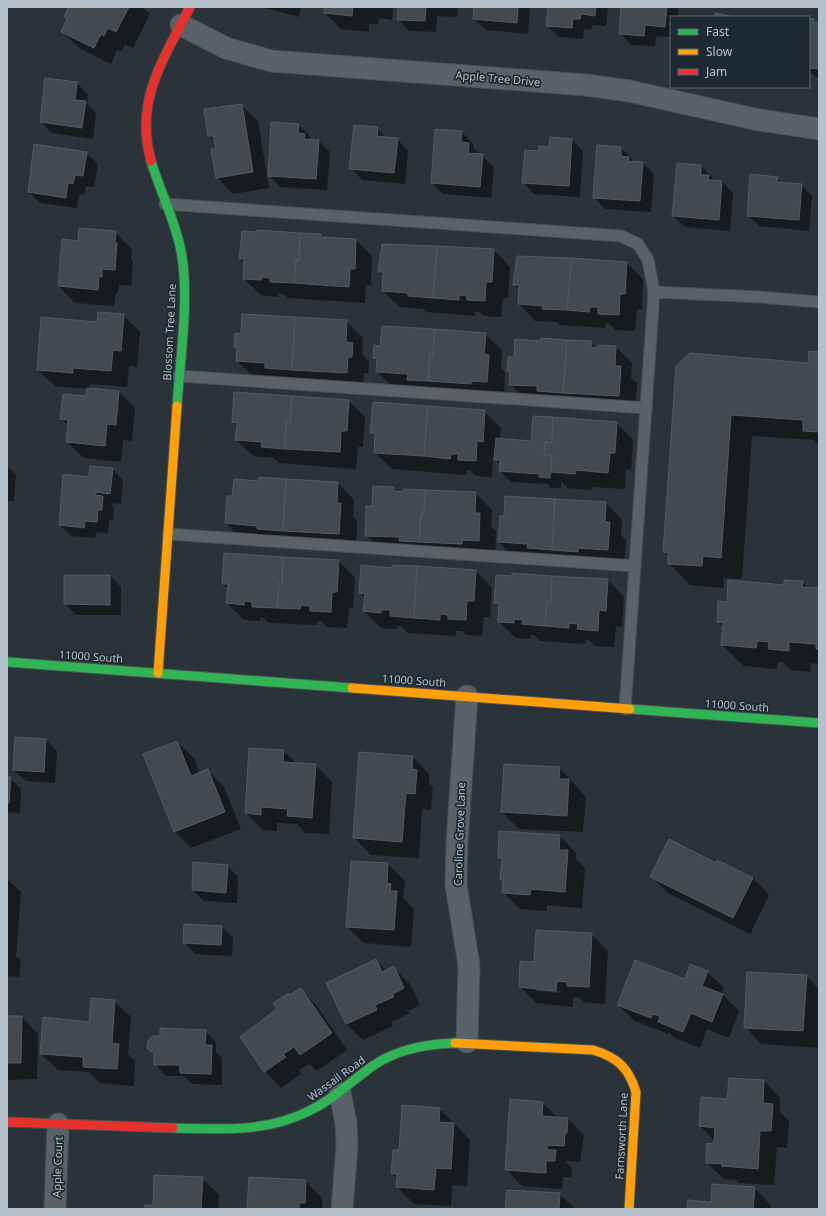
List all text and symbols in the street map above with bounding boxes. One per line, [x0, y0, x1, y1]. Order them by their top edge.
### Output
legend [670, 16, 810, 88]
text: Fast [706, 23, 730, 40]
text: Slow [706, 43, 733, 60]
text: Jam [705, 63, 727, 80]
street label: Apple Tree Drive [455, 67, 541, 89]
street label: Blossom Tree Lane [159, 283, 179, 381]
street label: 11000 South [58, 646, 124, 666]
street label: 11000 South [381, 670, 447, 690]
street label: 11000 South [704, 695, 770, 715]
street label: Caroline Grove Lane [450, 782, 468, 886]
street label: Wassail Road [304, 1052, 368, 1104]
street label: Farnsworth Lane [611, 1092, 631, 1180]
street label: Apple Court [48, 1136, 66, 1198]

